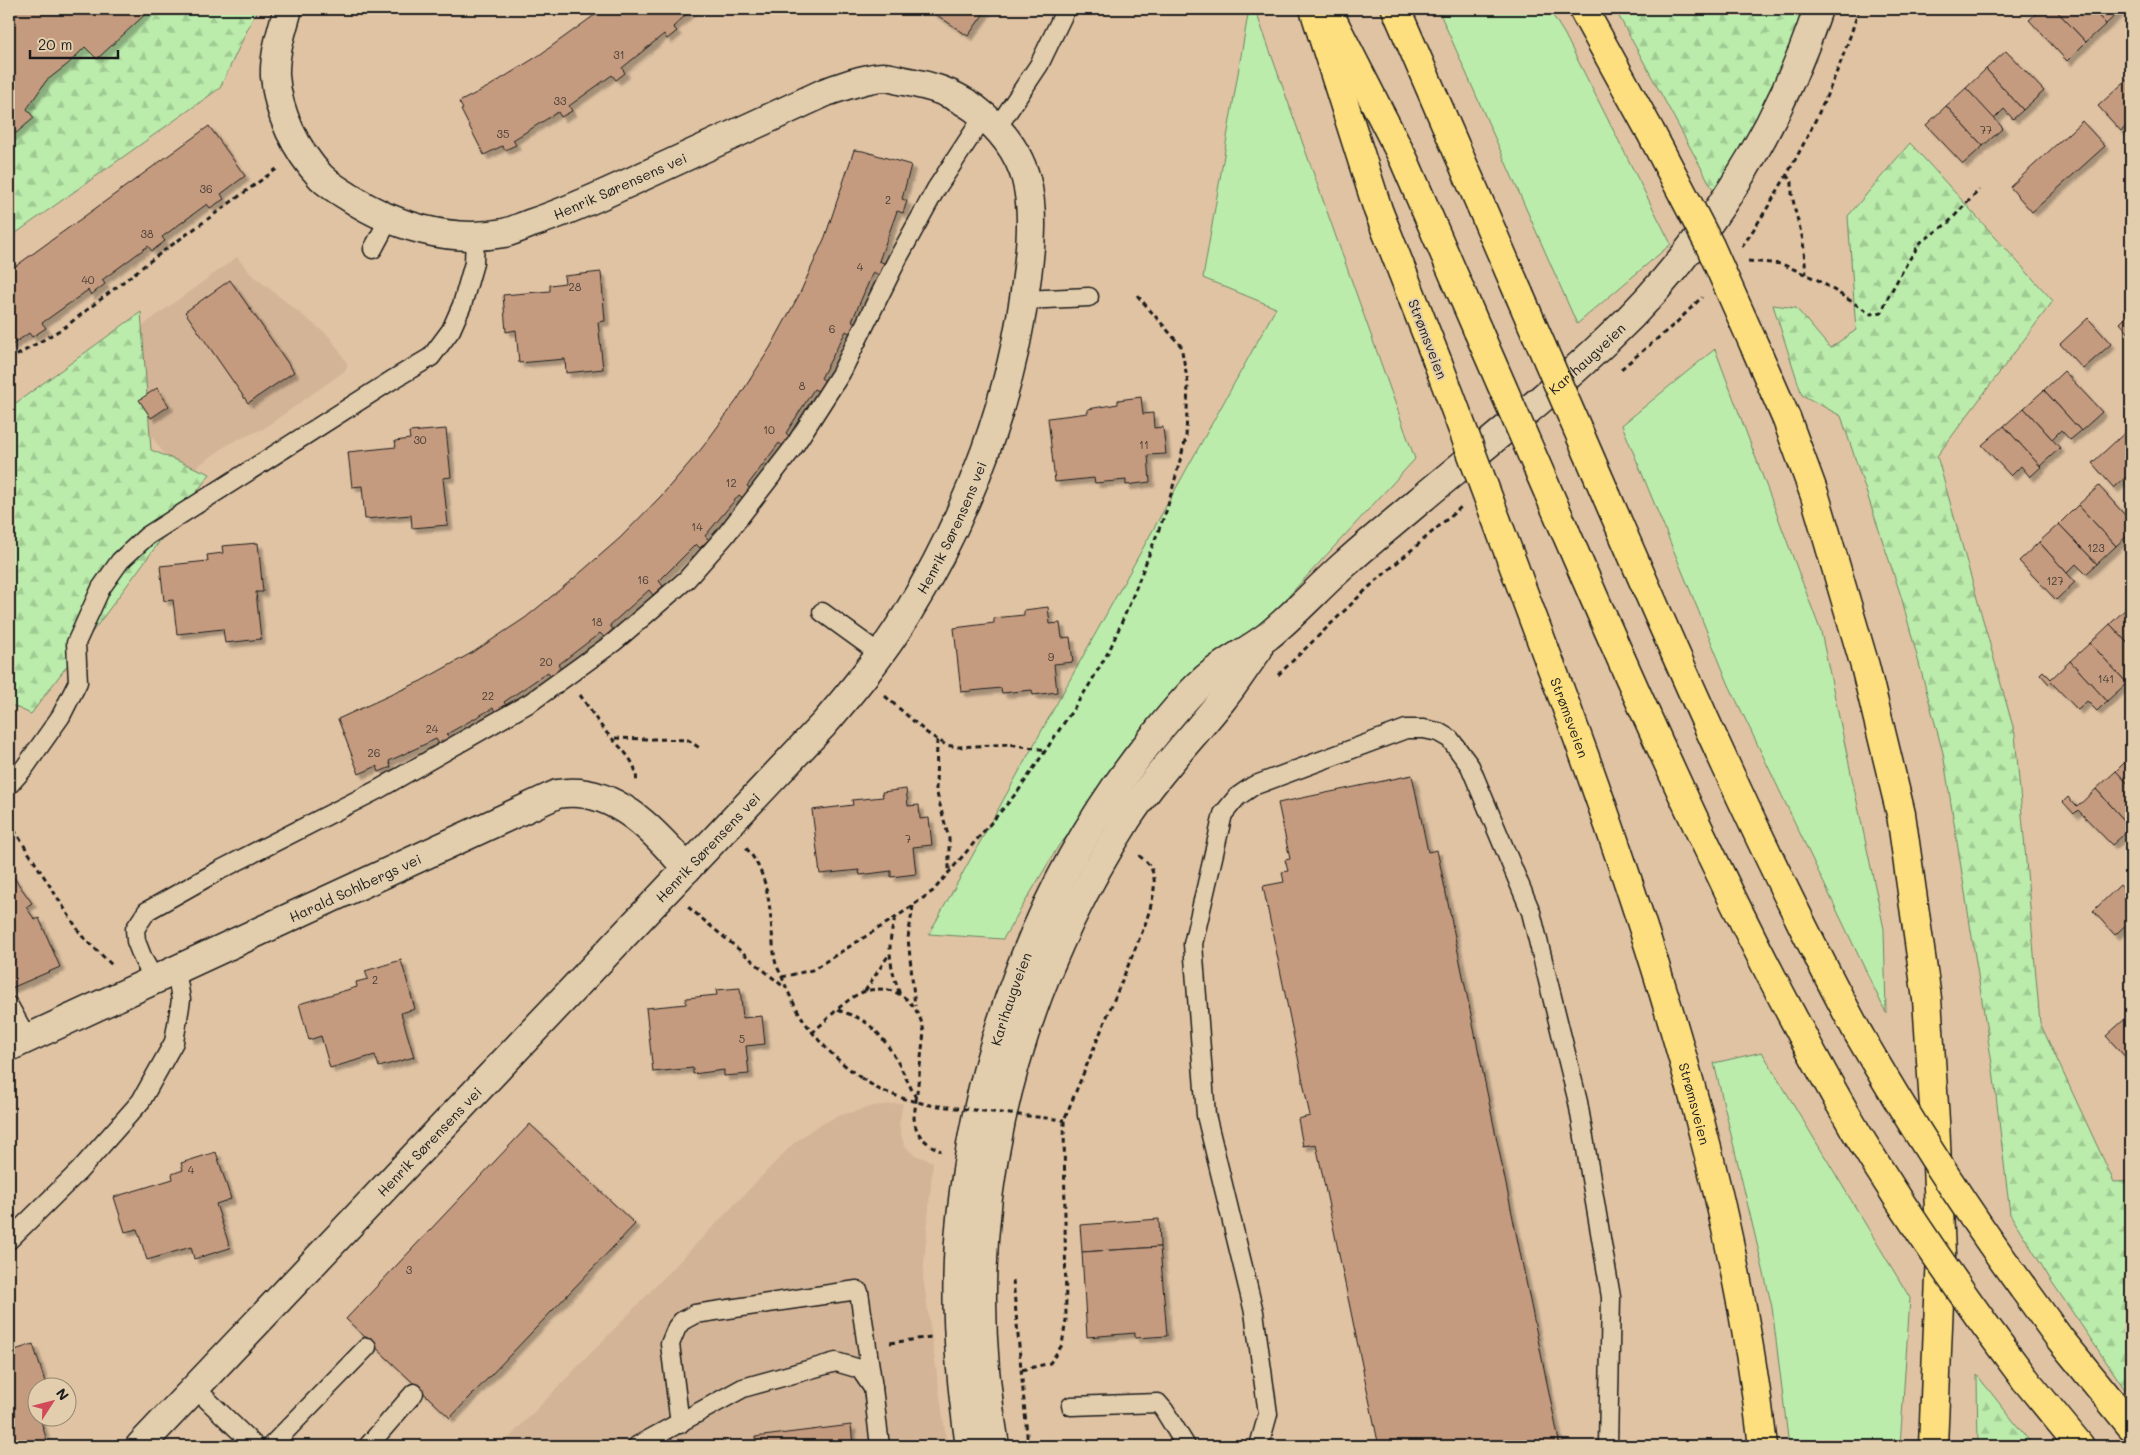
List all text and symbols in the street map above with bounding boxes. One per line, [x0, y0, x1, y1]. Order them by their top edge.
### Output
scale bar [30, 28, 118, 60]
text: 20 m [38, 34, 72, 54]
house number: 31 [613, 47, 625, 62]
house number: 33 [554, 93, 567, 108]
house number: 77 [1980, 122, 1992, 137]
house number: 35 [497, 126, 509, 141]
street label: Henrik Sørensens vei [550, 148, 690, 224]
house number: 36 [199, 181, 213, 196]
house number: 2 [885, 192, 891, 207]
house number: 38 [140, 226, 154, 241]
house number: 4 [857, 259, 864, 274]
house number: 40 [81, 272, 95, 287]
house number: 28 [569, 279, 582, 294]
street label: Strømsveien [1404, 296, 1452, 382]
street label: Karihaugveien [1544, 318, 1629, 398]
house number: 6 [829, 321, 835, 336]
house number: 8 [799, 378, 806, 393]
house number: 10 [763, 422, 775, 437]
house number: 30 [413, 432, 427, 447]
house number: 11 [1139, 437, 1149, 452]
street label: Henrik Sørensens vei [912, 458, 990, 597]
house number: 12 [725, 475, 737, 490]
house number: 14 [691, 519, 703, 534]
house number: 123 [2087, 540, 2105, 555]
house number: 16 [637, 572, 649, 587]
house number: 127 [2046, 573, 2064, 588]
house number: 18 [591, 614, 603, 629]
house number: 9 [1048, 649, 1055, 664]
house number: 20 [540, 654, 553, 669]
house number: 141 [2098, 671, 2114, 686]
street label: Strømsveien [1547, 675, 1594, 760]
house number: 22 [482, 688, 494, 703]
house number: 24 [426, 721, 439, 736]
house number: 26 [368, 745, 380, 760]
street label: Henrik Sørensens vei [651, 788, 764, 906]
house number: 7 [905, 831, 911, 846]
street label: Harald Sohlbergs vei [286, 849, 424, 926]
street label: Karihaugveien [985, 949, 1035, 1048]
house number: 2 [372, 972, 378, 987]
house number: 5 [739, 1031, 745, 1046]
street label: Strømsveien [1675, 1060, 1715, 1147]
street label: Henrik Sørensens vei [372, 1082, 485, 1200]
house number: 4 [188, 1162, 195, 1177]
house number: 3 [406, 1262, 413, 1277]
north arrow [28, 1378, 78, 1428]
text: N [52, 1384, 74, 1404]

